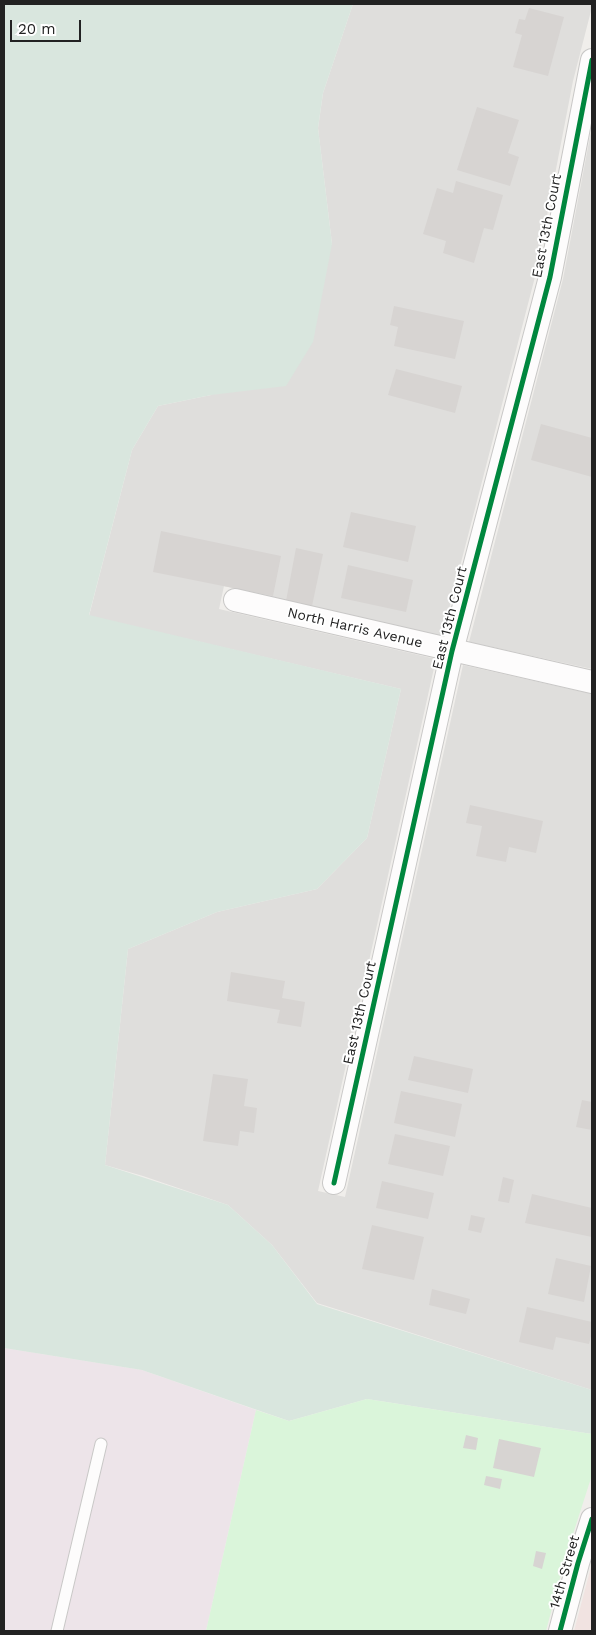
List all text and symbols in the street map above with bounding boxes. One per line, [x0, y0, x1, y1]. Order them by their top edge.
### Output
scale bar [12, 10, 84, 42]
text: 20 m [18, 20, 56, 38]
street label: East 13th Court [529, 173, 565, 279]
street label: East 13th Court [429, 565, 471, 671]
street label: North Harris Avenue [286, 604, 424, 652]
street label: East 13th Court [340, 960, 380, 1066]
street label: 14th Street [547, 1533, 583, 1611]

